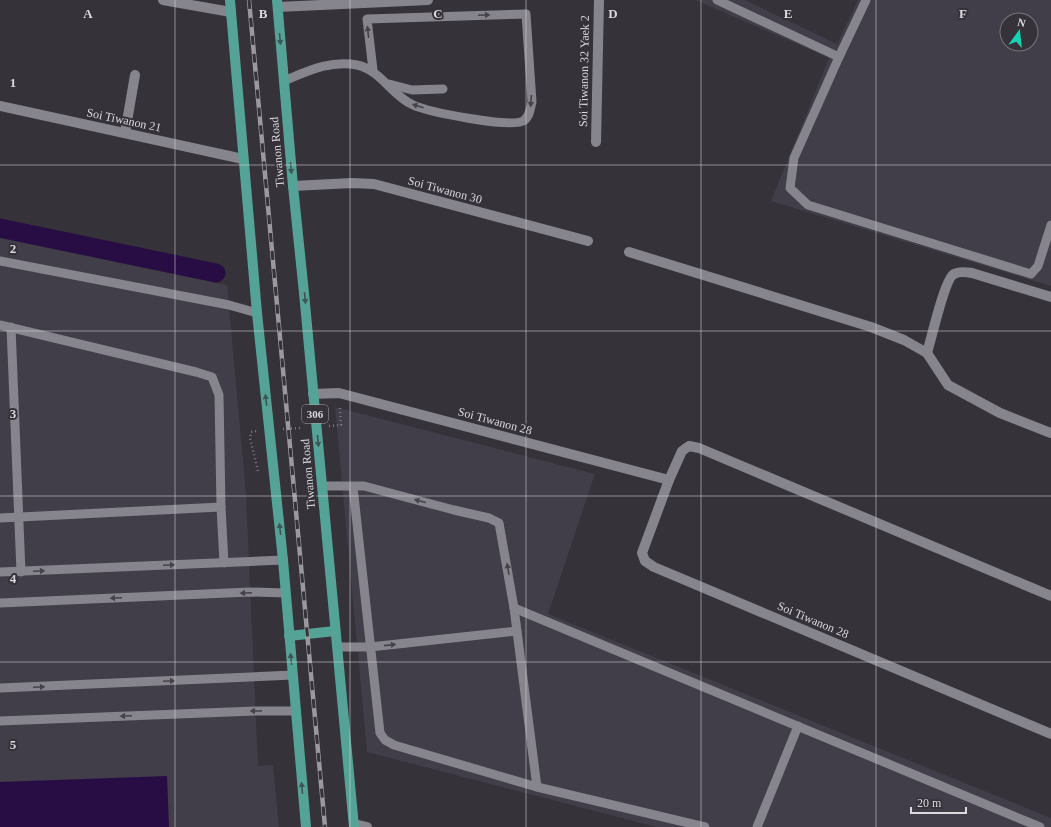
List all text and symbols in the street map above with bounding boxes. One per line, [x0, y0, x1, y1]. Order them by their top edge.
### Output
text: A [83, 6, 93, 21]
text: B [259, 6, 268, 21]
text: C [433, 6, 443, 21]
text: D [608, 6, 618, 21]
text: E [784, 6, 792, 21]
text: F [959, 6, 967, 21]
one-way arrow [478, 12, 491, 18]
north arrow [999, 12, 1039, 52]
street label: Soi Tiwanon 32 Yaek 2 [576, 15, 592, 127]
text: N [1016, 16, 1027, 29]
one-way arrow [365, 26, 371, 38]
one-way arrow [277, 33, 284, 45]
text: 1 [10, 75, 16, 90]
one-way arrow [528, 95, 535, 107]
one-way arrow [411, 103, 423, 109]
street label: Soi Tiwanon 21 [85, 105, 163, 135]
street label: Tiwanon Road [267, 116, 287, 188]
one-way arrow [288, 162, 295, 174]
street label: Soi Tiwanon 30 [406, 173, 484, 207]
text: 2 [10, 241, 16, 256]
one-way arrow [301, 292, 308, 304]
one-way arrow [262, 394, 269, 406]
street label: Soi Tiwanon 28 [456, 404, 534, 438]
road number: 306 [302, 405, 328, 423]
text: 3 [10, 406, 17, 421]
one-way arrow [314, 435, 321, 447]
street label: Tiwanon Road [298, 438, 318, 510]
one-way arrow [414, 498, 426, 504]
one-way arrow [277, 523, 283, 535]
one-way arrow [163, 562, 175, 569]
one-way arrow [505, 563, 511, 576]
one-way arrow [33, 567, 45, 574]
text: 4 [10, 571, 17, 586]
one-way arrow [240, 589, 252, 596]
one-way arrow [109, 595, 122, 601]
street label: Soi Tiwanon 28 [775, 599, 851, 641]
one-way arrow [384, 642, 396, 648]
one-way arrow [288, 653, 295, 665]
one-way arrow [163, 678, 175, 685]
one-way arrow [33, 683, 45, 690]
one-way arrow [249, 708, 262, 714]
one-way arrow [119, 713, 132, 719]
text: 5 [10, 737, 17, 752]
one-way arrow [299, 782, 306, 794]
scale bar [911, 789, 966, 815]
text: 20 m [917, 796, 942, 810]

